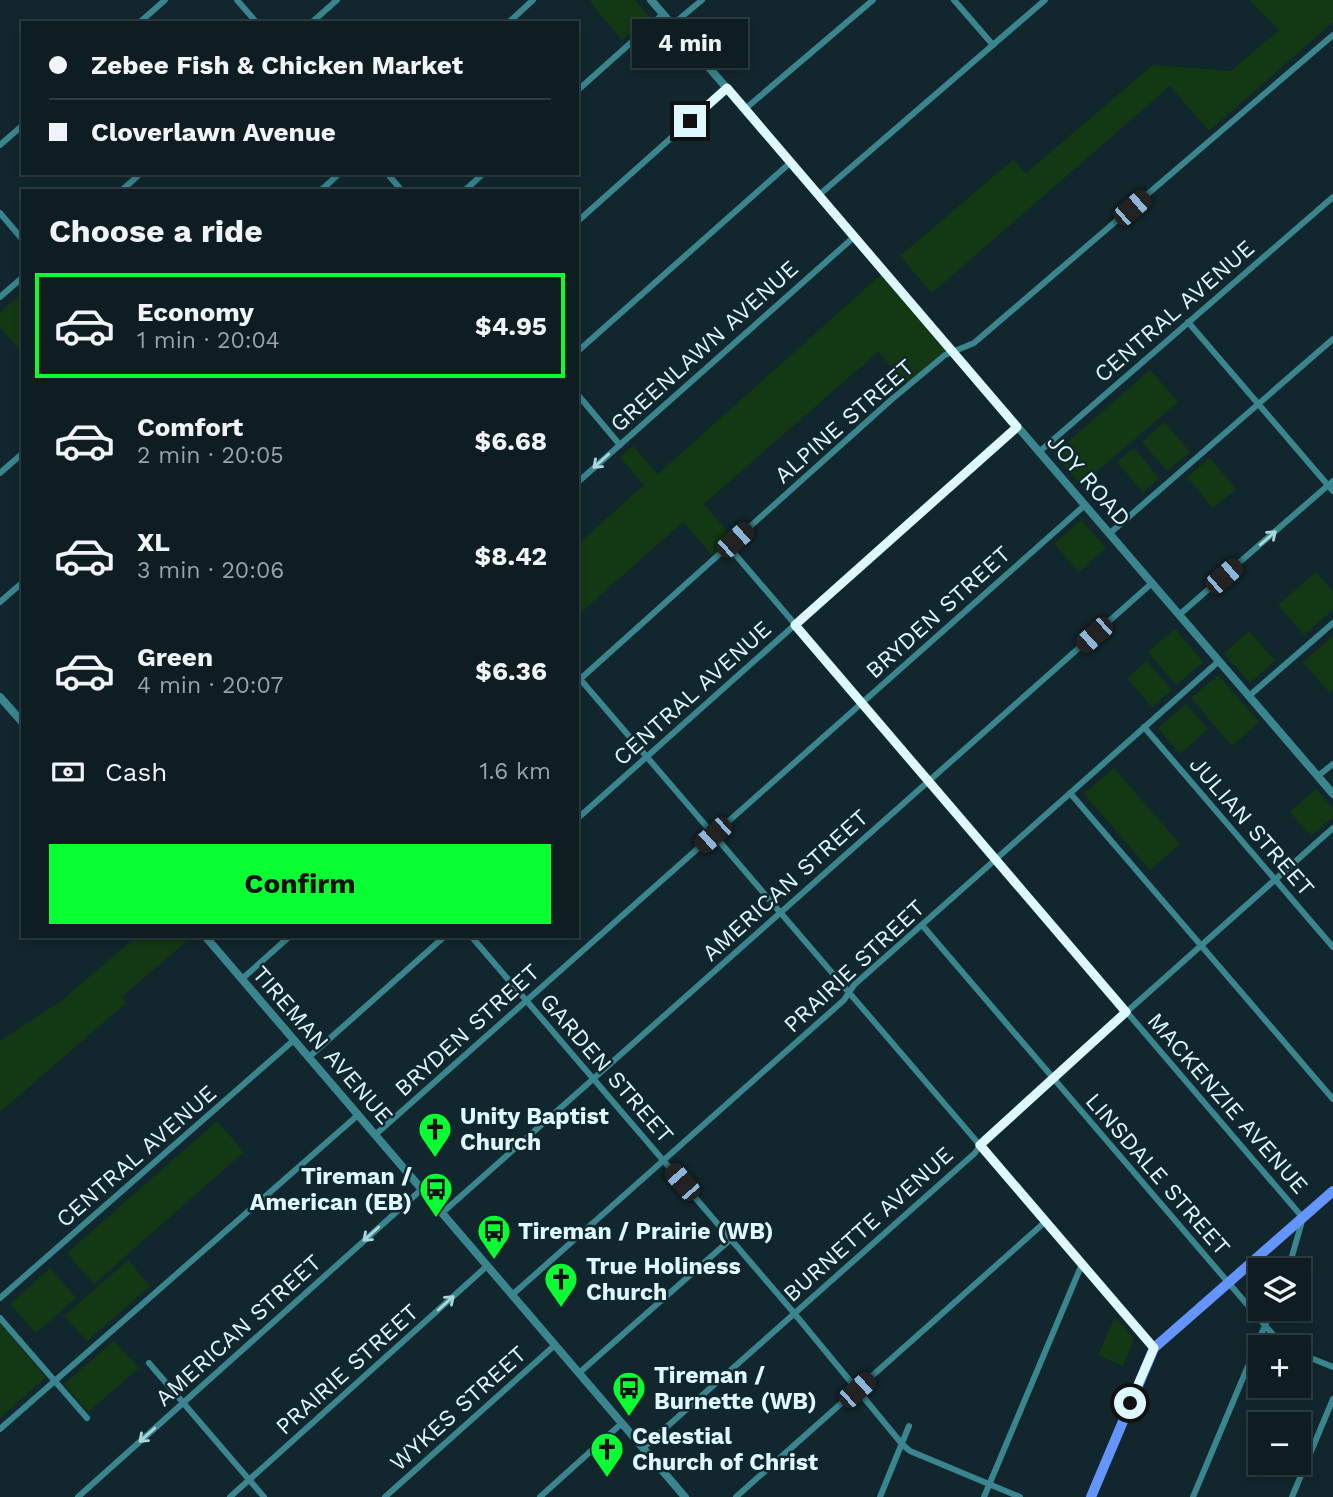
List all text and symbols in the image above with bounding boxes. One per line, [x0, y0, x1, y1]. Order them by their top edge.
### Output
callout: 4 min [632, 19, 748, 68]
text: 4 min [658, 30, 722, 57]
text: Zebee Fish & Chicken Market [91, 50, 463, 80]
route end [674, 105, 706, 137]
text: Cloverlawn Avenue [91, 117, 336, 147]
car [1110, 186, 1155, 230]
text: Choose a ride [49, 212, 263, 250]
street label: CENTRAL AVENUE [1089, 235, 1260, 388]
street label: GREENLAWN AVENUE [605, 255, 804, 438]
icon: car [53, 294, 116, 357]
text: Economy [137, 297, 254, 327]
text: $4.95 [475, 311, 547, 341]
text: 1 min · 20:04 [137, 327, 280, 354]
street label: ALPINE STREET [769, 354, 920, 489]
icon: car [53, 409, 116, 472]
text: Comfort [137, 412, 243, 442]
text: $6.68 [475, 426, 547, 456]
street label: JOY ROAD [1041, 429, 1136, 532]
text: 2 min · 20:05 [137, 442, 284, 469]
one-way arrow [592, 453, 610, 469]
car [713, 518, 758, 562]
icon: car [53, 524, 116, 587]
text: XL [137, 527, 170, 557]
one-way arrow [1258, 530, 1276, 546]
street label: BRYDEN STREET [861, 540, 1016, 684]
text: $8.42 [475, 541, 547, 571]
car [1202, 554, 1247, 598]
text: 3 min · 20:06 [137, 557, 284, 584]
car [1072, 613, 1117, 657]
street label: CENTRAL AVENUE [608, 615, 777, 771]
icon: car [53, 639, 116, 702]
text: Green [137, 642, 213, 672]
text: $6.36 [475, 656, 547, 686]
text: 4 min · 20:07 [137, 672, 283, 699]
street label: JULIAN STREET [1184, 751, 1320, 902]
icon: cash [49, 753, 87, 791]
text: Cash [105, 757, 167, 787]
text: 1.6 km [479, 758, 551, 785]
street label: AMERICAN STREET [697, 804, 874, 967]
car [691, 813, 736, 857]
button: Confirm [49, 844, 551, 924]
street label: PRAIRIE STREET [778, 894, 930, 1038]
street label: BRYDEN STREET [390, 958, 545, 1102]
street label: TIREMAN AVENUE [247, 961, 399, 1130]
street label: GARDEN STREET [534, 988, 679, 1149]
street label: MACKENZIE AVENUE [1142, 1007, 1314, 1199]
street label: CENTRAL AVENUE [51, 1080, 222, 1233]
street label: LINSDALE STREET [1080, 1088, 1236, 1261]
place label: Unity Baptist Church [460, 1103, 609, 1156]
church icon: Unity Baptist Church [416, 1110, 454, 1159]
street label: BURNETTE AVENUE [778, 1141, 959, 1308]
car [661, 1159, 704, 1205]
place label: Tireman / American (EB) [250, 1163, 412, 1216]
bus stop icon: Tireman / American (EB) [417, 1170, 455, 1219]
bus stop icon: Tireman / Prairie (WB) [475, 1212, 513, 1261]
place label: Tireman / Prairie (WB) [518, 1218, 774, 1245]
one-way arrow [363, 1226, 380, 1243]
street label: AMERICAN STREET [150, 1249, 327, 1412]
place label: True Holiness Church [586, 1253, 741, 1306]
map controls [1248, 1258, 1311, 1475]
button: layers [1248, 1258, 1311, 1321]
church icon: True Holiness Church [542, 1260, 580, 1309]
one-way arrow [437, 1295, 455, 1311]
street label: PRAIRIE STREET [271, 1298, 424, 1440]
button: + [1248, 1335, 1311, 1398]
street label: WYKES STREET [385, 1340, 532, 1476]
place label: Tireman / Burnette (WB) [654, 1362, 817, 1415]
car [835, 1368, 880, 1412]
bus stop icon: Tireman / Burnette (WB) [610, 1369, 648, 1418]
route start [1114, 1387, 1146, 1419]
button: − [1248, 1412, 1311, 1475]
place label: Celestial Church of Christ [632, 1423, 818, 1476]
one-way arrow [139, 1427, 156, 1444]
church icon: Celestial Church of Christ [588, 1430, 626, 1479]

